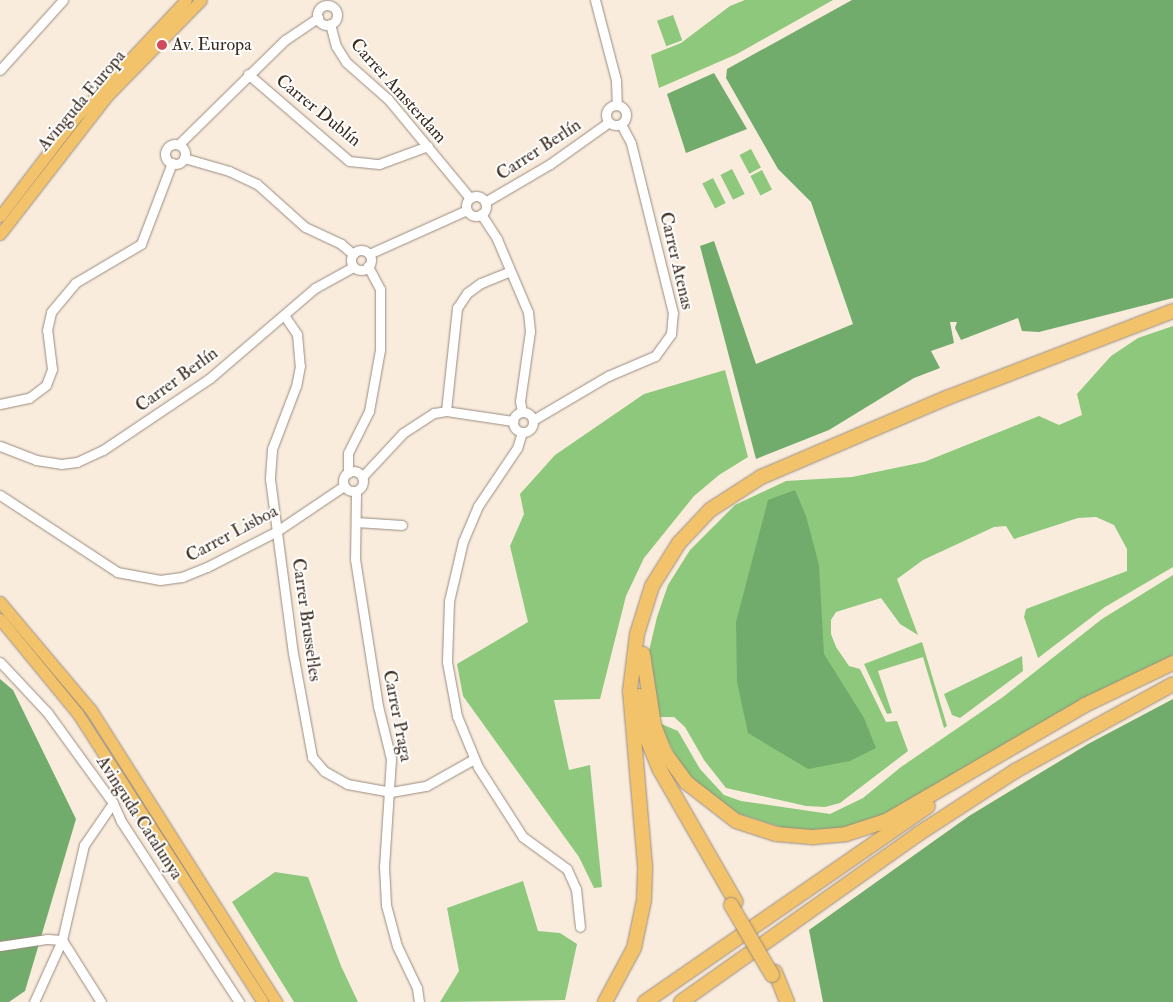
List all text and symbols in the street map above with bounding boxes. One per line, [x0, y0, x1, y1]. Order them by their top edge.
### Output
place label: Av. Europa [172, 34, 252, 56]
street label: Carrer Amsterdam [345, 34, 451, 148]
marker: Av. Europa [156, 39, 168, 51]
street label: Avinguda Europa [33, 46, 131, 156]
street label: Carrer Dublín [271, 70, 365, 152]
street label: Carrer Berlín [493, 115, 585, 185]
street label: Carrer Atenas [654, 210, 698, 312]
street label: Carrer Berlín [132, 343, 222, 417]
street label: Carrer Lisboa [182, 501, 282, 567]
street label: Carrer Brussel·les [287, 557, 325, 683]
street label: Carrer Praga [378, 668, 416, 764]
street label: Avinguda Catalunya [91, 752, 187, 884]

